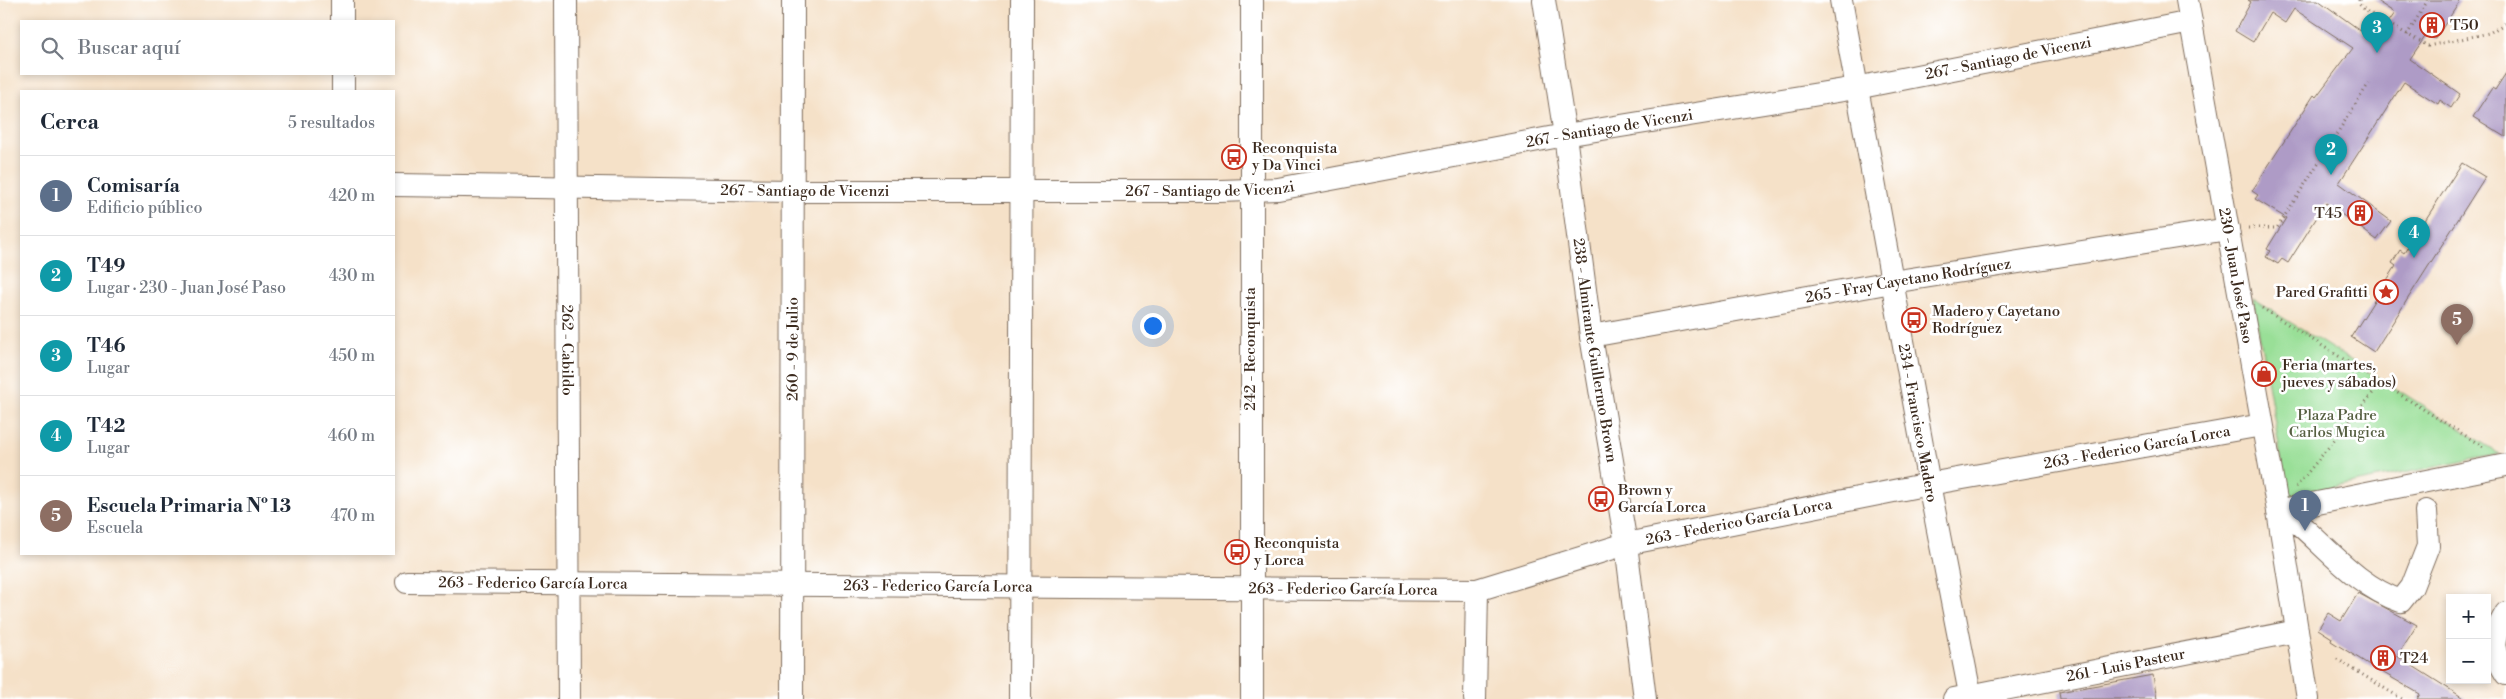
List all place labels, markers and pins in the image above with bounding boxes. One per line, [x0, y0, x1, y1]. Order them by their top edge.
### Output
pin: 3 [2361, 12, 2393, 53]
building icon: T50 [2419, 12, 2445, 38]
place label: T50 [2450, 16, 2479, 35]
pin: 2 [2315, 134, 2347, 175]
place label: Reconquista y Da Vinci [1251, 139, 1338, 175]
bus stop icon: Reconquista y Da Vinci [1221, 144, 1247, 170]
building icon: T45 [2347, 200, 2373, 226]
place label: T45 [2314, 204, 2342, 223]
pin: 4 [2398, 217, 2430, 258]
place icon: Pared Grafitti [2373, 279, 2399, 305]
place label: Pared Grafitti [2276, 283, 2368, 302]
place label: Madero y Cayetano Rodríguez [1932, 302, 2060, 338]
pin: 5 [2441, 304, 2473, 345]
bus stop icon: Madero y Cayetano Rodríguez [1901, 307, 1927, 333]
place label: Feria (martes, jueves y sábados) [2281, 356, 2396, 392]
shop icon: Feria (martes, jueves y sábados) [2251, 361, 2277, 387]
place label: Brown y García Lorca [1617, 481, 1706, 517]
bus stop icon: Brown y García Lorca [1588, 486, 1614, 512]
pin: 1 [2289, 490, 2321, 531]
place label: Reconquista y Lorca [1253, 534, 1340, 570]
bus stop icon: Reconquista y Lorca [1224, 539, 1250, 565]
building icon: T24 [2370, 645, 2396, 671]
place label: T24 [2400, 649, 2428, 668]

